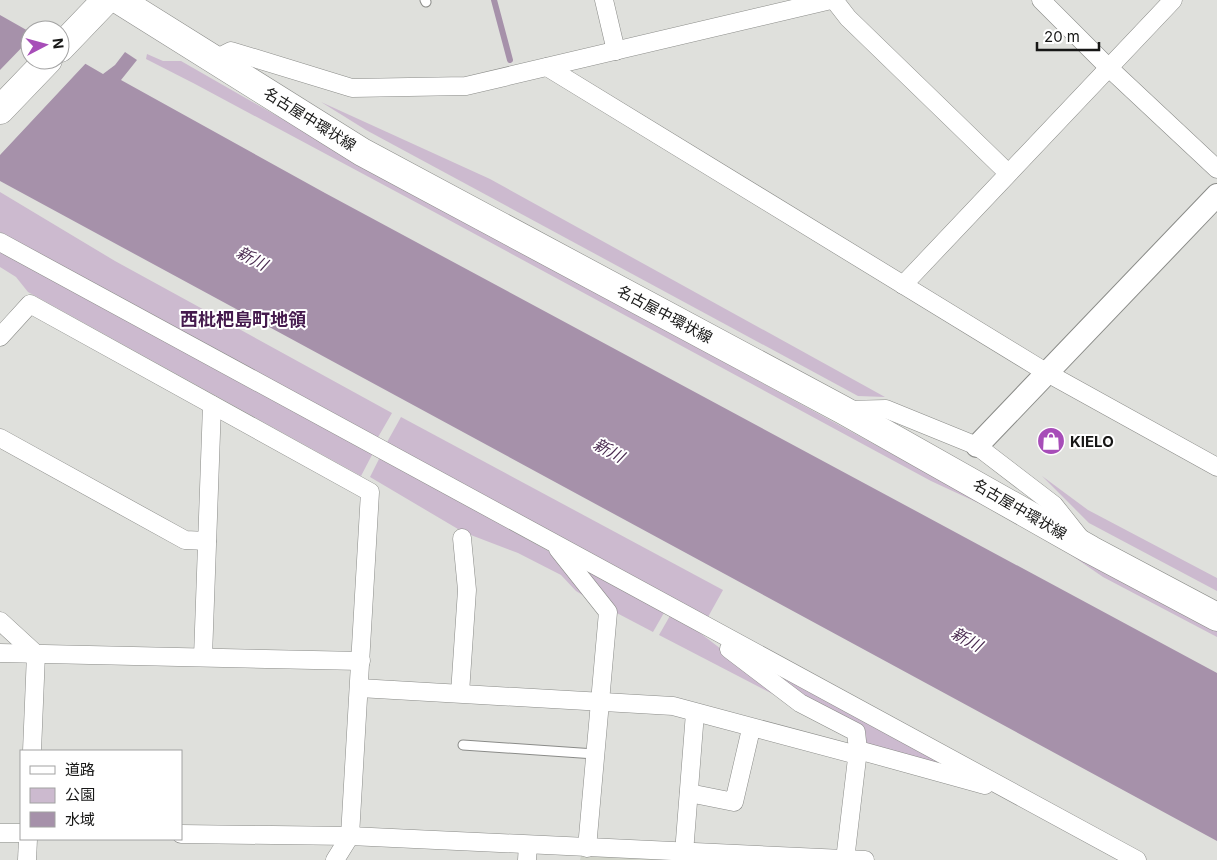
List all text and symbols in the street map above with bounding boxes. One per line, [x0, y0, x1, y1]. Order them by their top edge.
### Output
north arrow [20, 20, 70, 70]
scale bar [1037, 20, 1100, 52]
text: 20 m [1044, 27, 1080, 46]
text: N [49, 37, 67, 50]
street label: 名古屋中環状線 [260, 83, 360, 155]
water label: 新川 [233, 242, 273, 275]
street label: 名古屋中環状線 [614, 281, 716, 347]
district label: 西枇杷島町地領 [180, 309, 306, 330]
shop icon: KIELO [1036, 426, 1066, 456]
place label: KIELO [1070, 432, 1114, 451]
water label: 新川 [590, 433, 630, 467]
street label: 名古屋中環状線 [970, 475, 1070, 543]
water label: 新川 [948, 622, 988, 656]
legend [20, 750, 182, 840]
text: 道路 [65, 760, 95, 779]
text: 公園 [65, 785, 95, 804]
text: 水域 [65, 810, 95, 829]

